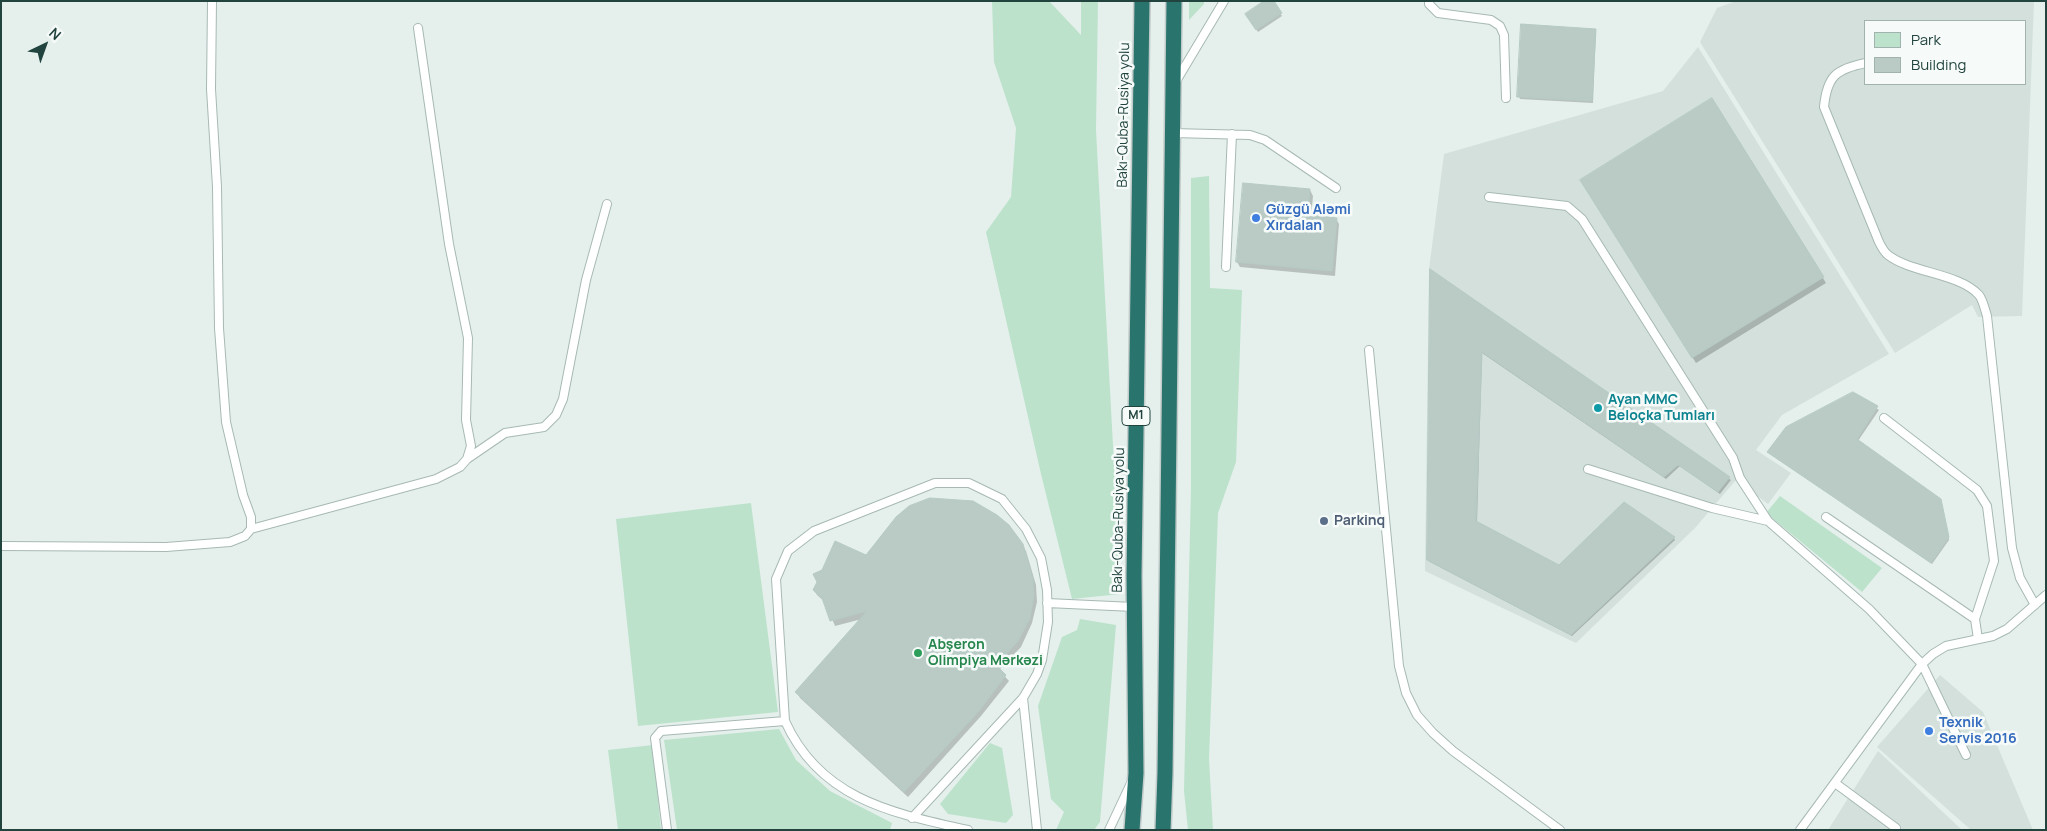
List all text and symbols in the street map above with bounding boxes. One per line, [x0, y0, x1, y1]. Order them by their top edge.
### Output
north arrow [20, 20, 70, 70]
legend [1864, 20, 2027, 85]
text: N [45, 23, 65, 44]
text: Park [1911, 29, 1941, 50]
street label: Bakı-Quba-Rusiya yolu [1114, 42, 1134, 188]
text: Building [1911, 54, 1966, 75]
place label: Güzgü Aləmi Xırdalan [1266, 202, 1351, 234]
marker: Güzgü Aləmi Xırdalan [1250, 212, 1262, 224]
place label: Ayan MMC Beloçka Tumları [1608, 392, 1715, 424]
marker: Ayan MMC Beloçka Tumları [1592, 402, 1604, 414]
road number: M1 [1122, 406, 1150, 426]
street label: Bakı-Quba-Rusiya yolu [1109, 447, 1129, 593]
place label: Parkinq [1334, 513, 1385, 529]
marker: Parkinq [1318, 515, 1330, 527]
place label: Abşeron Olimpiya Mərkəzi [928, 637, 1043, 670]
marker: Abşeron Olimpiya Mərkəzi [912, 647, 924, 659]
place label: Texnik Servis 2016 [1939, 715, 2017, 748]
marker: Texnik Servis 2016 [1923, 725, 1935, 737]

